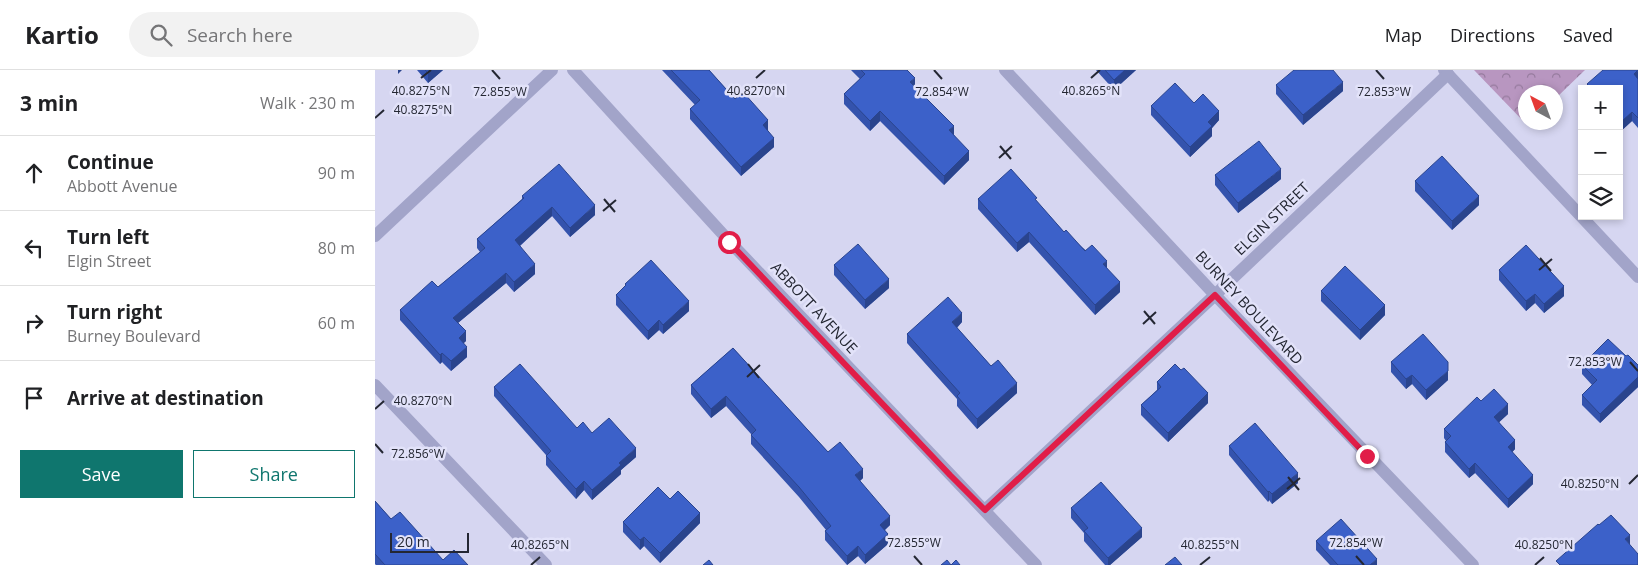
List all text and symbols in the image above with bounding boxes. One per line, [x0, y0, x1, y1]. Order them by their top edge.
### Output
search box [129, 12, 479, 57]
text: Kartio [25, 18, 99, 51]
icon: search [147, 21, 175, 49]
text: Search here [187, 22, 293, 48]
text: Map [1385, 23, 1422, 47]
text: Directions [1450, 23, 1535, 47]
text: Saved [1563, 23, 1613, 47]
text: 40.8275°N [392, 82, 450, 99]
text: 40.8270°N [727, 82, 785, 99]
text: 40.8265°N [1062, 82, 1120, 99]
text: 72.855°W [473, 83, 527, 100]
text: 72.854°W [915, 83, 969, 100]
text: 72.853°W [1357, 83, 1411, 100]
north arrow [1518, 85, 1563, 130]
map controls [1578, 85, 1623, 220]
button: + [1578, 85, 1623, 130]
text: 3 min [20, 89, 78, 117]
text: Walk · 230 m [260, 92, 355, 114]
text: 40.8275°N [394, 101, 452, 118]
button: − [1578, 130, 1623, 175]
text: Continue [67, 149, 154, 175]
icon: ahead [20, 159, 48, 187]
text: 90 m [318, 162, 355, 184]
text: Abbott Avenue [67, 175, 178, 197]
button: layers [1578, 175, 1623, 220]
street label: ELGIN STREET [1229, 177, 1314, 259]
text: Turn left [67, 224, 149, 250]
route start [718, 231, 741, 254]
icon: left [20, 234, 48, 262]
text: 80 m [318, 237, 355, 259]
street label: BURNEY BOULEVARD [1192, 246, 1308, 369]
text: Elgin Street [67, 250, 151, 272]
street label: ABBOTT AVENUE [767, 257, 862, 357]
text: Turn right [67, 299, 162, 325]
icon: right [20, 309, 48, 337]
text: 60 m [318, 312, 355, 334]
text: Burney Boulevard [67, 325, 201, 347]
text: 72.853°W [1568, 353, 1622, 370]
icon: arrive [20, 384, 48, 412]
text: Arrive at destination [67, 385, 264, 411]
text: 40.8270°N [394, 392, 452, 409]
text: 72.856°W [391, 445, 445, 462]
route end [1356, 445, 1379, 468]
button: Save [20, 450, 183, 498]
button: Share [193, 450, 355, 498]
text: 40.8250°N [1561, 475, 1619, 492]
scale bar [390, 530, 469, 553]
text: 20 m [397, 532, 430, 551]
text: 72.855°W [887, 534, 941, 551]
text: 72.854°W [1329, 534, 1383, 551]
text: 40.8265°N [511, 536, 569, 553]
text: 40.8255°N [1181, 536, 1239, 553]
text: 40.8250°N [1515, 536, 1573, 553]

